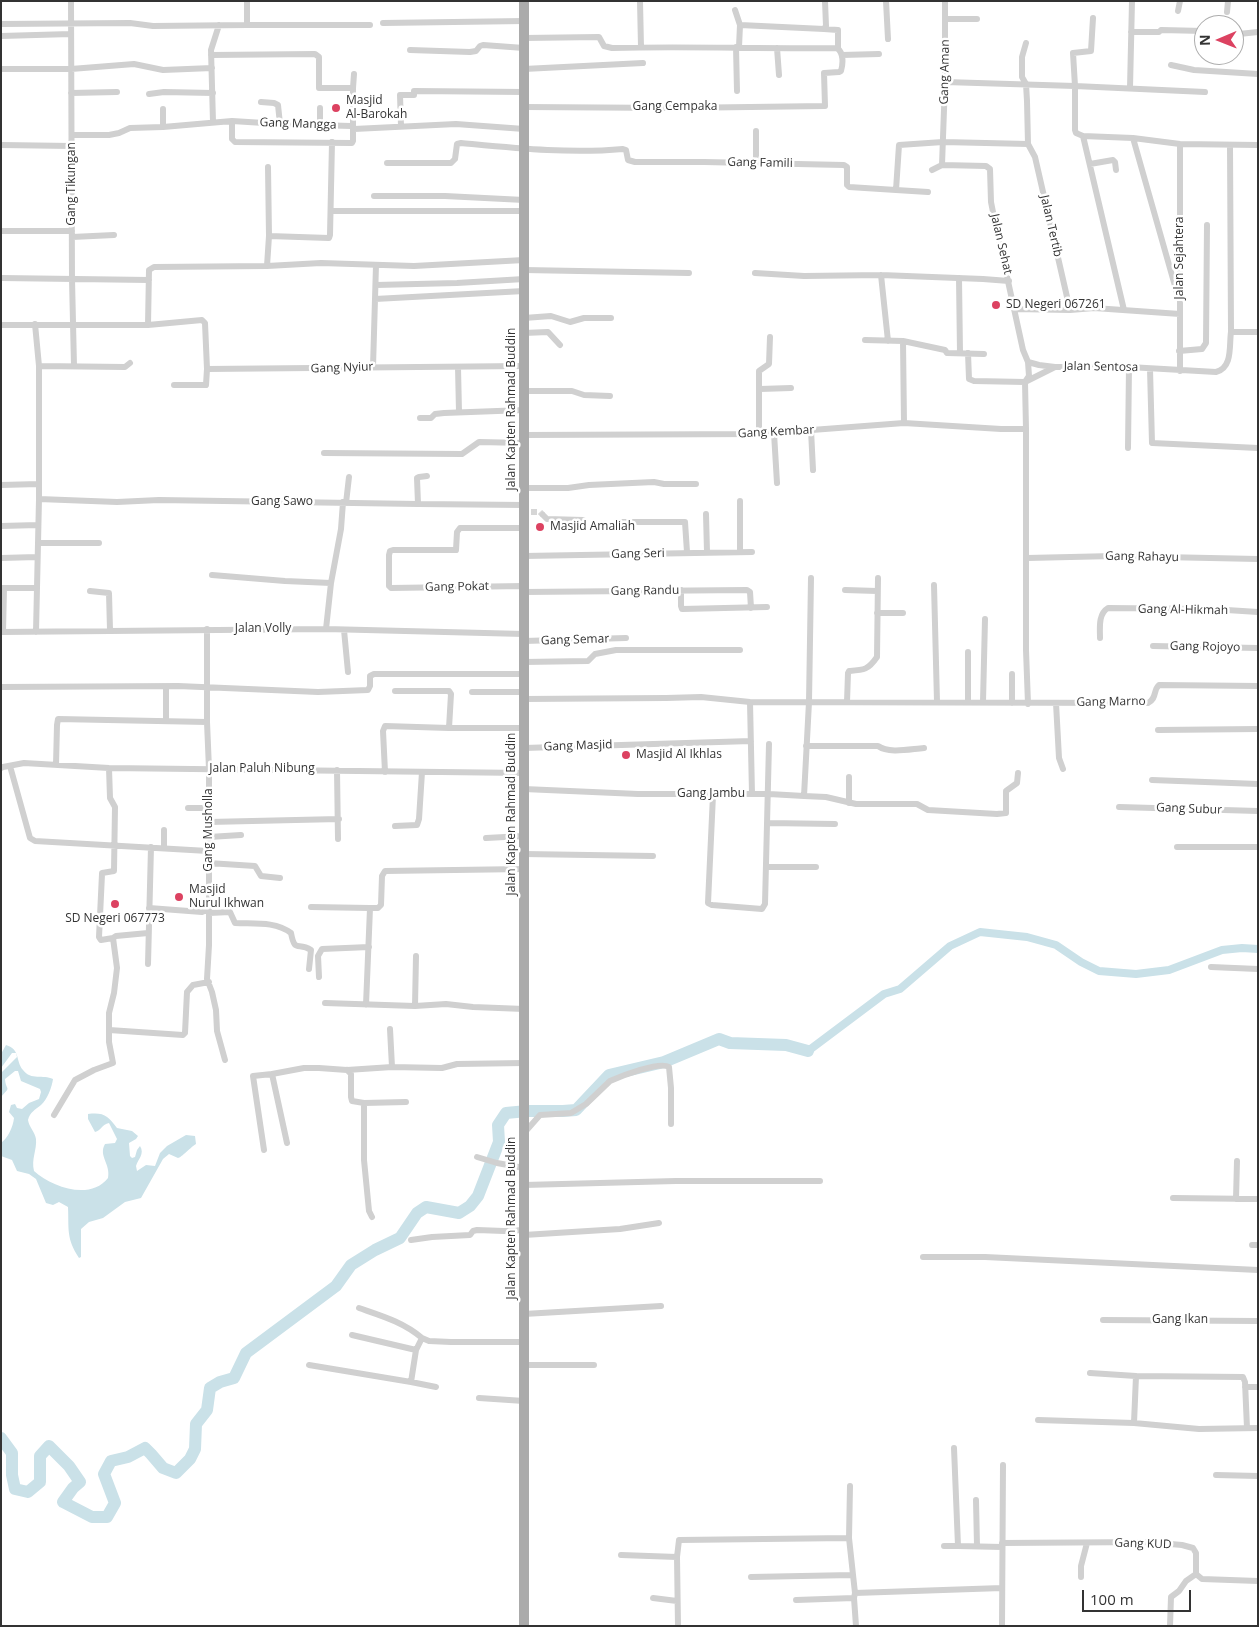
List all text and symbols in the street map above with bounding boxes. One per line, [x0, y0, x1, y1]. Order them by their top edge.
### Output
north arrow [1194, 15, 1244, 65]
text: N [1195, 34, 1214, 46]
street label: Gang Aman [937, 39, 953, 105]
place label: Masjid Al-Barokah [346, 94, 407, 122]
street label: Gang Cempaka [633, 100, 717, 114]
marker: Masjid Al-Barokah [330, 102, 342, 114]
street label: Gang Mangga [259, 115, 337, 133]
street label: Gang Tikungan [65, 142, 79, 226]
street label: Gang Famili [727, 155, 793, 171]
street label: Jalan Tertib [1037, 194, 1065, 258]
street label: Jalan Sehat [987, 212, 1015, 276]
street label: Jalan Sejahtera [1173, 216, 1187, 300]
place label: SD Negeri 067261 [1006, 298, 1106, 312]
marker: SD Negeri 067261 [990, 299, 1002, 311]
street label: Jalan Kapten Rahmad Buddin [505, 328, 519, 490]
street label: Jalan Sentosa [1064, 359, 1138, 375]
street label: Gang Nyiur [310, 360, 374, 376]
street label: Gang Kembar [737, 423, 815, 441]
street label: Gang Sawo [251, 495, 313, 509]
place label: Masjid Amaliah [550, 520, 635, 534]
marker: Masjid Amaliah [534, 521, 546, 533]
street label: Gang Seri [611, 546, 665, 562]
street label: Gang Rahayu [1105, 549, 1179, 565]
street label: Gang Pokat [425, 579, 489, 595]
street label: Gang Randu [611, 583, 679, 599]
street label: Gang Al-Hikmah [1138, 602, 1228, 618]
street label: Jalan Volly [235, 622, 291, 636]
street label: Gang Semar [541, 632, 609, 648]
street label: Gang Rojoyo [1170, 639, 1240, 655]
street label: Gang Marno [1076, 694, 1146, 710]
street label: Jalan Kapten Rahmad Buddin [505, 733, 519, 895]
street label: Gang Masjid [543, 738, 613, 754]
place label: Masjid Al Ikhlas [636, 748, 722, 762]
marker: Masjid Al Ikhlas [620, 749, 632, 761]
street label: Jalan Paluh Nibung [209, 762, 315, 776]
street label: Gang Jambu [677, 787, 745, 801]
street label: Gang Musholla [202, 788, 216, 872]
street label: Gang Subur [1156, 801, 1222, 817]
place label: Masjid Nurul Ikhwan [189, 883, 264, 911]
marker: Masjid Nurul Ikhwan [173, 891, 185, 903]
marker: SD Negeri 067773 [109, 898, 121, 910]
place label: SD Negeri 067773 [65, 912, 165, 926]
street label: Jalan Kapten Rahmad Buddin [505, 1137, 519, 1299]
street label: Gang Ikan [1152, 1313, 1208, 1327]
street label: Gang KUD [1114, 1536, 1172, 1552]
scale bar [1084, 1580, 1193, 1612]
text: 100 m [1090, 1589, 1134, 1609]

